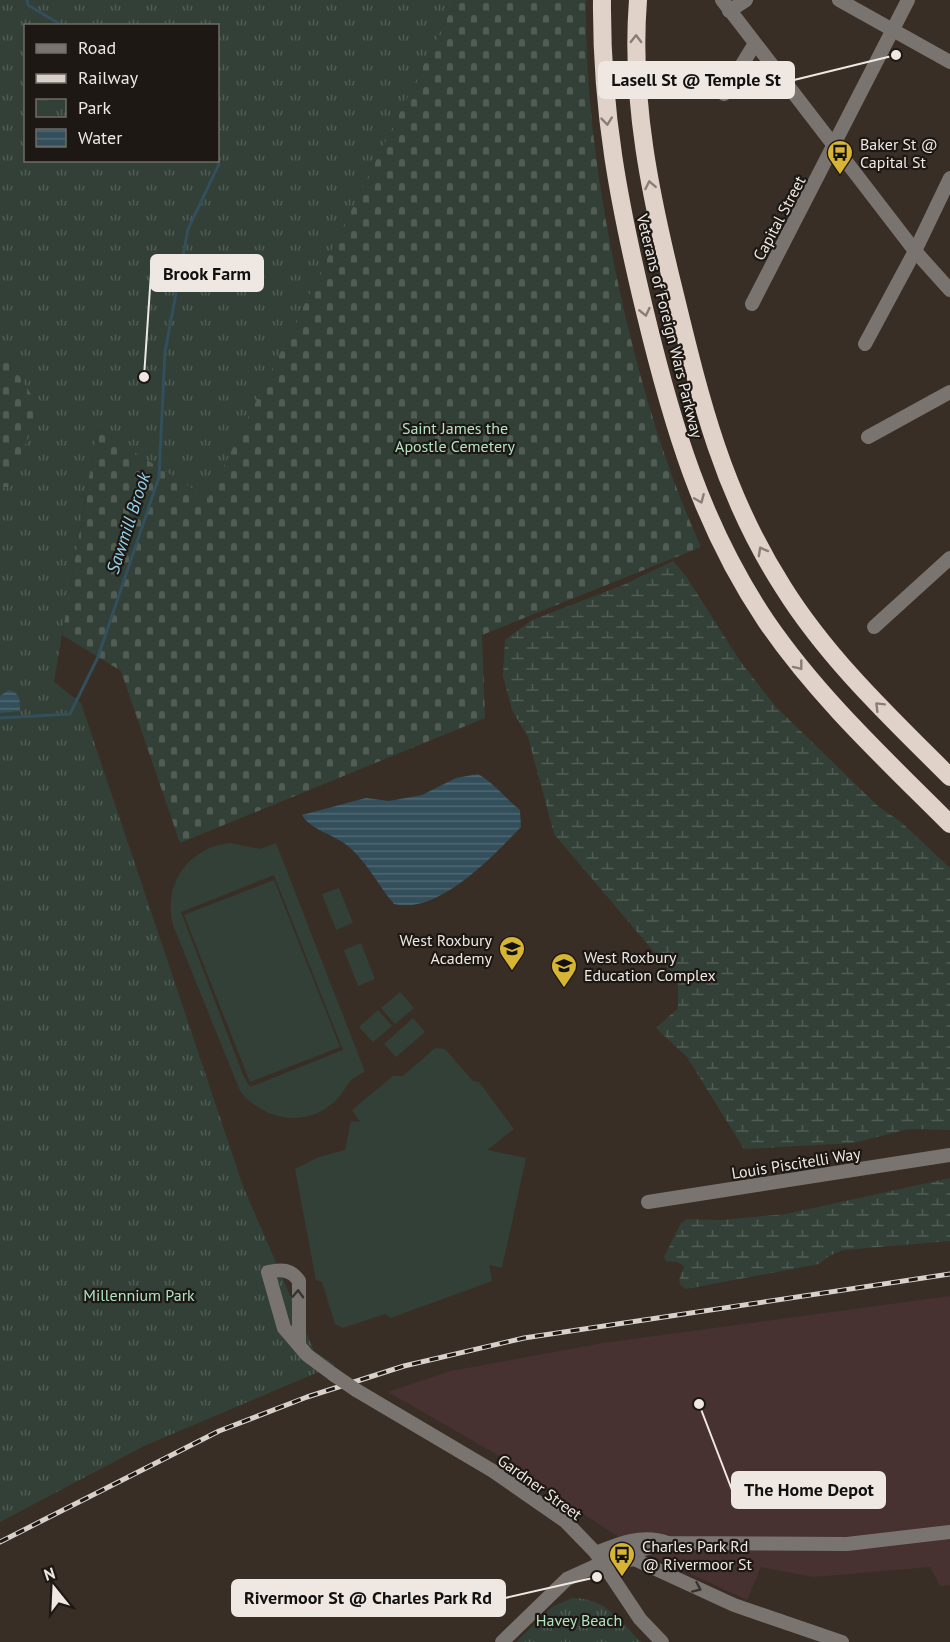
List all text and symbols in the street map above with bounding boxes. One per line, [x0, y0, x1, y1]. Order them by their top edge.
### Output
legend [24, 24, 219, 162]
one-way arrow [630, 34, 642, 43]
text: Road [78, 36, 116, 59]
callout: Lasell St @ Temple St [599, 62, 794, 98]
text: Railway [78, 66, 139, 89]
text: Lasell St @ Temple St [611, 68, 781, 91]
text: Park [78, 96, 111, 119]
one-way arrow [600, 117, 613, 126]
text: Water [78, 126, 122, 149]
place label: Baker St @ Capital St [860, 134, 938, 172]
bus stop icon: Baker St @ Capital St [825, 138, 855, 176]
street label: Capital Street [748, 172, 810, 264]
one-way arrow [644, 181, 656, 190]
street label: Veterans of Foreign Wars Parkway [632, 211, 708, 441]
callout: Brook Farm [151, 255, 263, 291]
text: Brook Farm [163, 262, 251, 285]
one-way arrow [638, 307, 651, 317]
park label: Saint James the Apostle Cemetery [395, 418, 516, 456]
water label: Sawmill Brook [101, 469, 155, 576]
one-way arrow [693, 493, 705, 504]
one-way arrow [757, 547, 769, 557]
one-way arrow [792, 659, 803, 670]
one-way arrow [875, 702, 886, 712]
place label: West Roxbury Academy [400, 930, 493, 968]
school or university icon: West Roxbury Academy [497, 934, 527, 972]
place label: West Roxbury Education Complex [584, 947, 716, 985]
school or university icon: West Roxbury Education Complex [549, 951, 579, 989]
street label: Louis Piscitelli Way [730, 1143, 862, 1183]
park label: Millennium Park [83, 1285, 195, 1305]
one-way arrow [292, 1290, 305, 1299]
street label: Gardner Street [494, 1450, 586, 1525]
callout: The Home Depot [732, 1472, 885, 1508]
text: The Home Depot [744, 1478, 875, 1501]
place label: Charles Park Rd @ Rivermoor St [642, 1536, 753, 1574]
bus stop icon: Charles Park Rd @ Rivermoor St [607, 1540, 637, 1578]
north arrow [24, 1558, 84, 1618]
text: N [41, 1563, 57, 1585]
callout: Rivermoor St @ Charles Park Rd [232, 1580, 505, 1616]
one-way arrow [690, 1581, 701, 1593]
text: Rivermoor St @ Charles Park Rd [244, 1586, 492, 1609]
park label: Havey Beach [536, 1610, 622, 1630]

